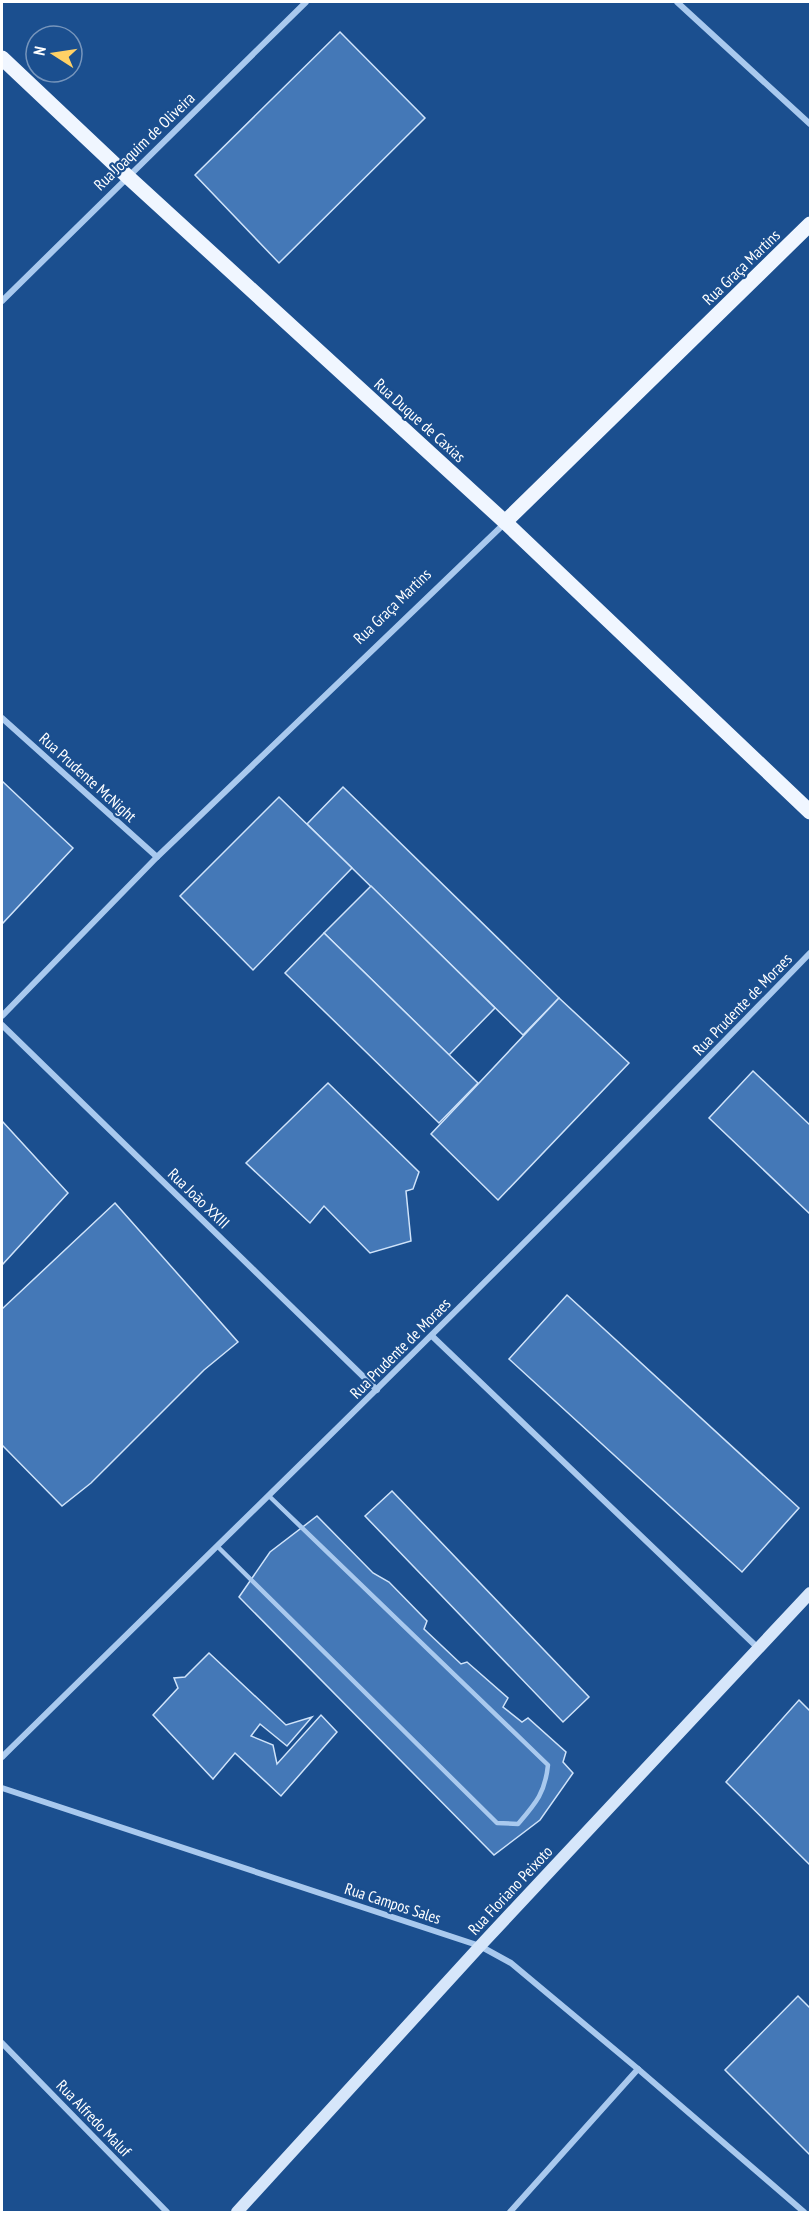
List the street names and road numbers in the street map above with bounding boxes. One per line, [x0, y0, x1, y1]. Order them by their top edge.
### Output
street label: Rua Joaquim de Oliveira [89, 88, 199, 194]
street label: Rua Graça Martins [698, 225, 784, 309]
street label: Rua Duque de Caxias [370, 374, 470, 466]
street label: Rua Graça Martins [349, 564, 435, 648]
street label: Rua Prudente McNight [35, 728, 141, 826]
street label: Rua Prudente de Moraes [688, 949, 796, 1059]
street label: Rua João XXIII [164, 1164, 234, 1232]
street label: Rua Prudente de Moraes [345, 1293, 455, 1403]
street label: Rua Floriano Peixoto [464, 1841, 556, 1939]
street label: Rua Campos Sales [342, 1878, 444, 1928]
street label: Rua Alfredo Maluf [52, 2075, 136, 2161]

